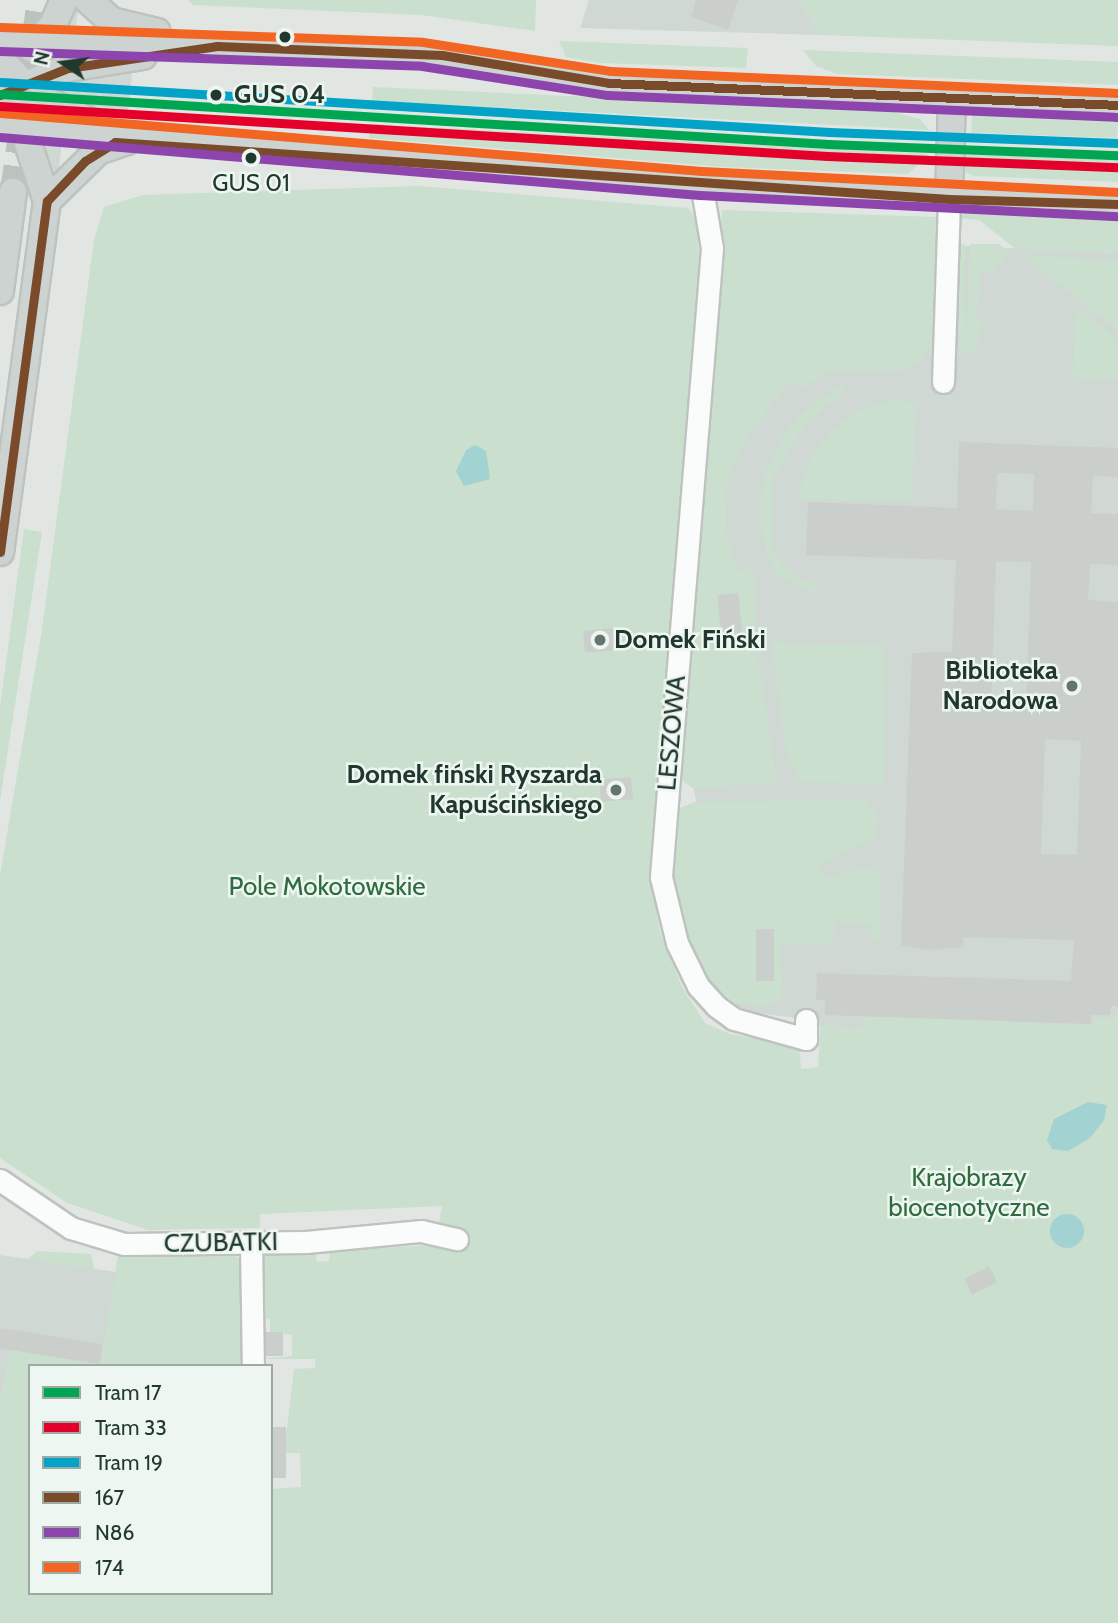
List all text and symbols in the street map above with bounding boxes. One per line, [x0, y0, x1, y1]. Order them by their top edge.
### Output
north arrow [28, 28, 98, 98]
unlabelled marker [278, 30, 292, 44]
text: N [29, 49, 55, 67]
place label: GUS 04 [234, 79, 325, 111]
marker: GUS 04 [205, 84, 227, 106]
marker: GUS 01 [244, 151, 258, 165]
place label: GUS 01 [212, 169, 290, 197]
place label: Domek Fiński [614, 624, 766, 656]
marker: Domek Fiński [592, 632, 608, 648]
place label: Biblioteka Narodowa [943, 655, 1058, 716]
street label: LESZOWA [651, 674, 693, 792]
marker: Biblioteka Narodowa [1064, 678, 1080, 694]
place label: Domek fiński Ryszarda Kapuścińskiego [346, 759, 602, 820]
marker: Domek fiński Ryszarda Kapuścińskiego [608, 782, 624, 798]
park label: Pole Mokotowskie [228, 871, 426, 903]
park label: Krajobrazy biocenotyczne [888, 1162, 1050, 1224]
street label: CZUBATKI [164, 1226, 278, 1260]
legend [28, 1364, 273, 1595]
text: Tram 17 [95, 1380, 161, 1405]
text: Tram 33 [95, 1415, 167, 1440]
text: Tram 19 [95, 1450, 163, 1475]
text: 167 [95, 1485, 124, 1510]
text: N86 [95, 1520, 134, 1545]
text: 174 [95, 1555, 124, 1580]

